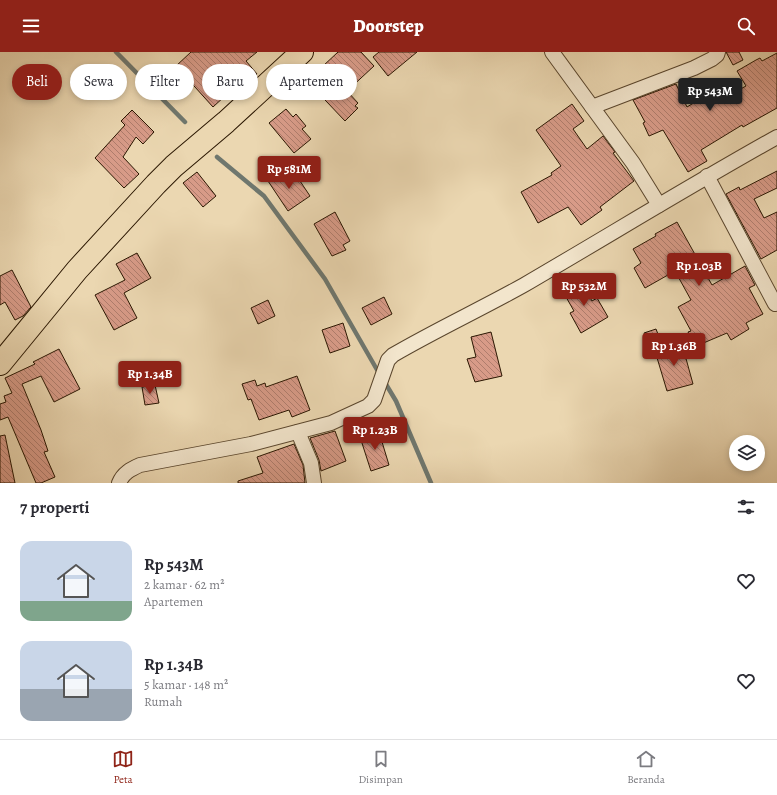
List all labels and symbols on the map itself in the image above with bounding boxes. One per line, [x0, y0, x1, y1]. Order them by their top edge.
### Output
pin: Rp 543M [673, 78, 747, 112]
pin: Rp 581M [252, 156, 326, 190]
pin: Rp 1.03B [658, 253, 740, 287]
pin: Rp 532M [547, 273, 621, 307]
pin: Rp 1.36B [633, 333, 715, 367]
pin: Rp 1.34B [109, 361, 191, 395]
pin: Rp 1.23B [334, 417, 416, 451]

